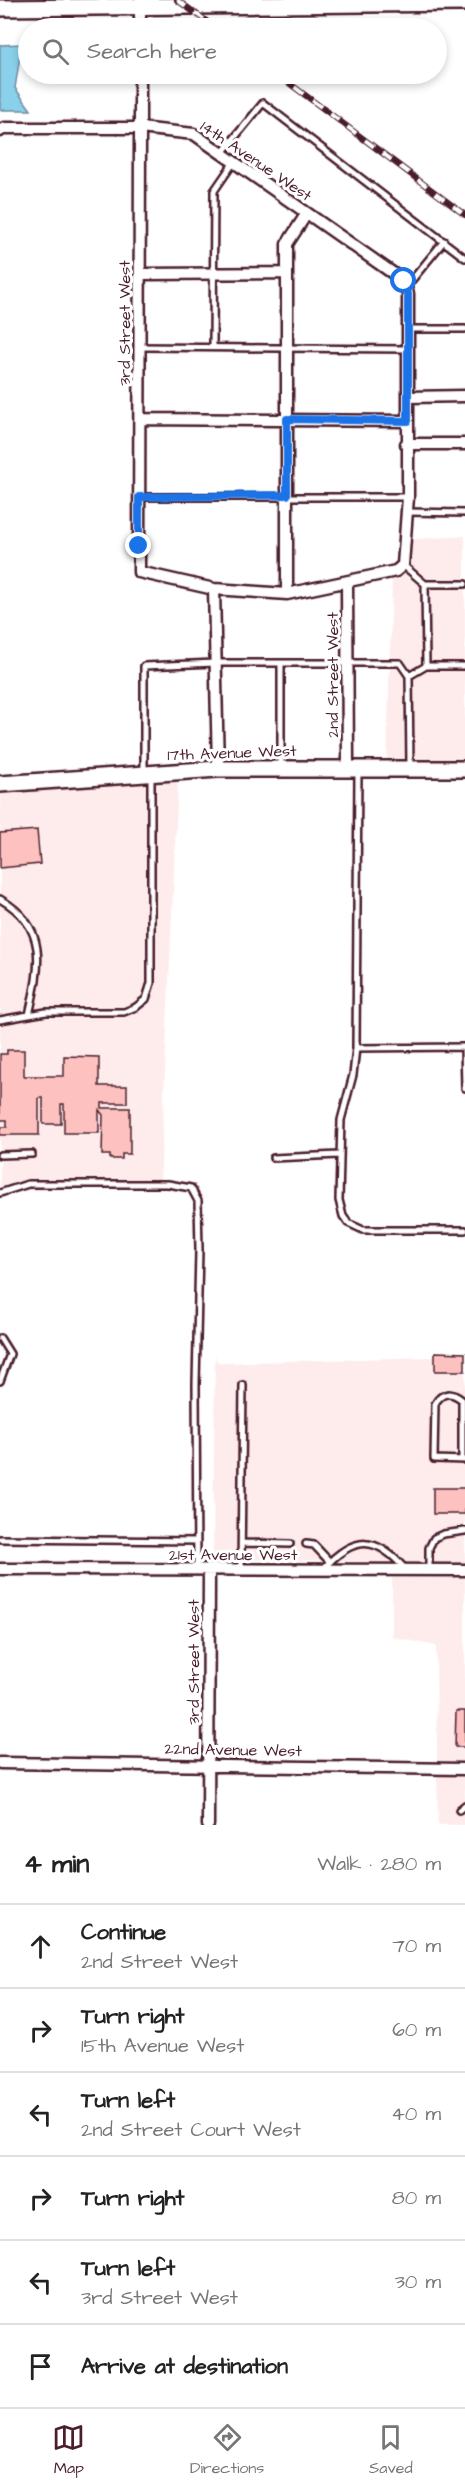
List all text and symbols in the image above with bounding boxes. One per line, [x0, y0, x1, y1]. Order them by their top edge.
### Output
search box [18, 18, 447, 84]
icon: search [39, 35, 72, 68]
text: Search here [87, 36, 217, 67]
street label: 14th Avenue West [196, 115, 317, 207]
street label: 3rd Street West [114, 260, 136, 386]
route start [390, 267, 416, 293]
route end [125, 532, 151, 558]
street label: 2nd Street West [322, 612, 344, 738]
street label: 17th Avenue West [167, 740, 298, 766]
street label: 21st Avenue West [169, 1544, 298, 1566]
street label: 3rd Street West [183, 1599, 205, 1725]
street label: 22nd Avenue West [164, 1738, 302, 1762]
text: 4 min [24, 1846, 89, 1882]
text: Walk · 280 m [317, 1850, 441, 1878]
text: Continue [81, 1917, 166, 1948]
icon: ahead [24, 1930, 57, 1963]
text: 70 m [393, 1932, 441, 1960]
text: 2nd Street West [81, 1948, 238, 1976]
text: Turn right [81, 2001, 184, 2032]
icon: right [24, 2014, 57, 2047]
text: 60 m [392, 2016, 441, 2044]
text: 15th Avenue West [81, 2032, 244, 2060]
text: Turn left [81, 2085, 175, 2116]
icon: left [24, 2098, 57, 2131]
text: 40 m [391, 2100, 441, 2128]
text: 2nd Street Court West [81, 2116, 301, 2144]
icon: right [24, 2182, 57, 2215]
text: Turn right [81, 2183, 184, 2214]
text: 80 m [392, 2184, 441, 2212]
text: Turn left [81, 2253, 175, 2284]
icon: left [24, 2266, 57, 2299]
text: 30 m [395, 2268, 441, 2296]
text: 3rd Street West [81, 2284, 238, 2312]
icon: arrive [24, 2350, 57, 2383]
text: Arrive at destination [81, 2351, 288, 2382]
tab: Map [52, 2421, 85, 2479]
tab: Directions [190, 2421, 264, 2479]
tab: Saved [369, 2421, 413, 2479]

